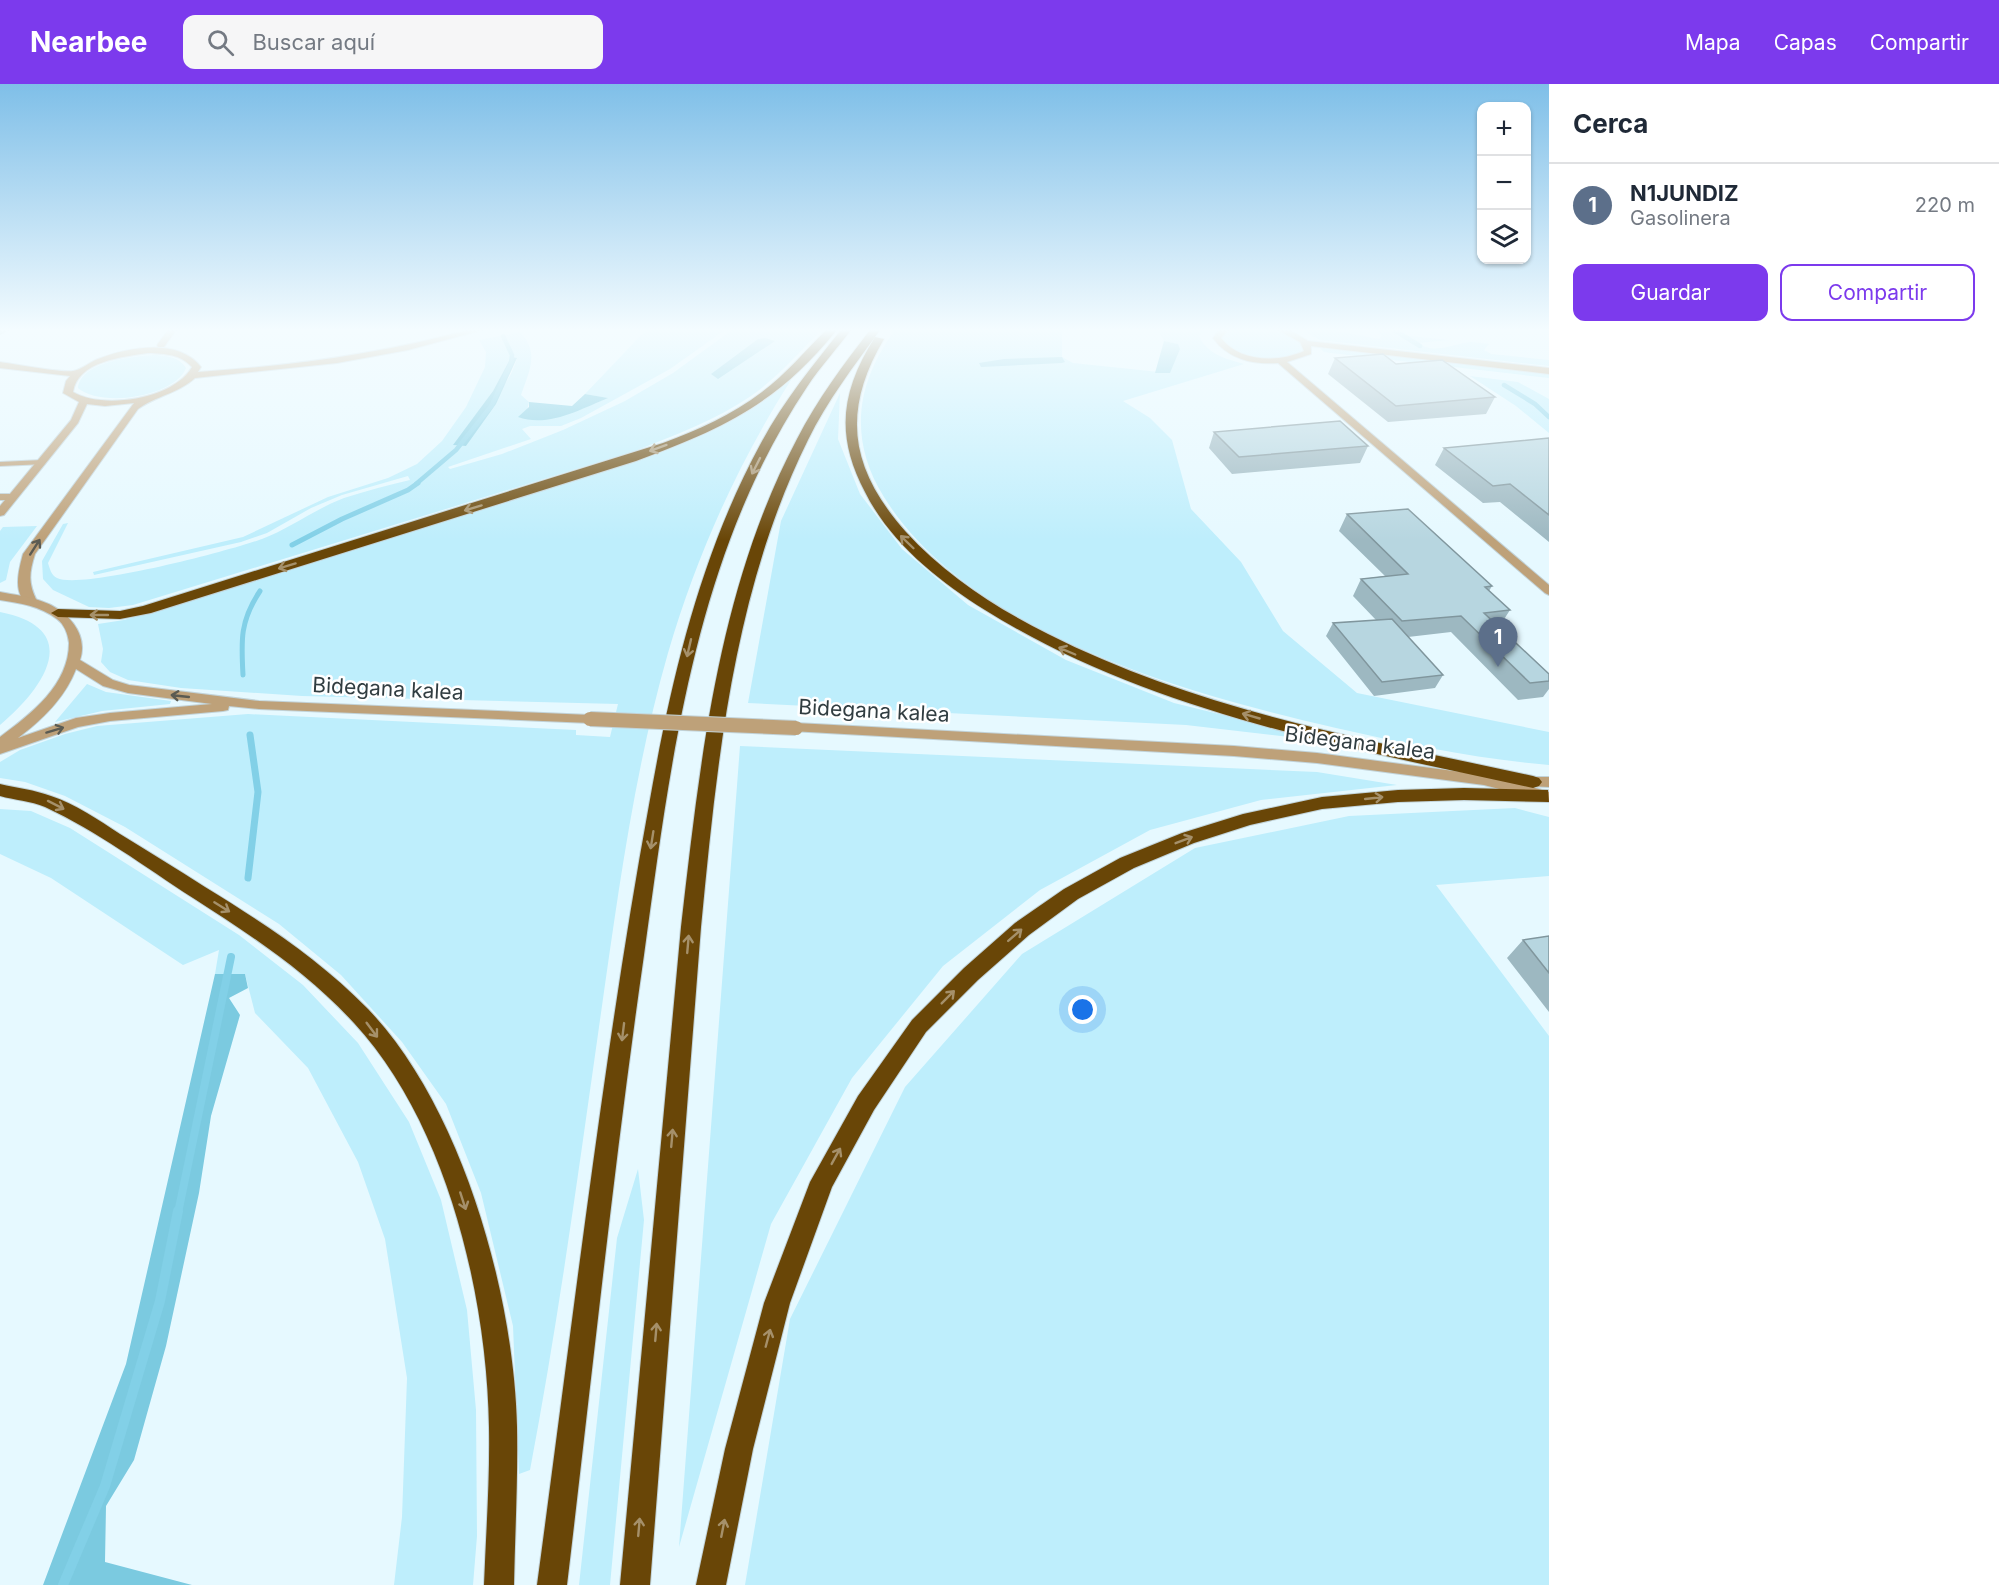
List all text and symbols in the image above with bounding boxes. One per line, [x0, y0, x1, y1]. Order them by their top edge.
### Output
search box [183, 15, 603, 69]
text: Nearbee [30, 25, 147, 59]
icon: search [204, 26, 237, 59]
text: Buscar aquí [252, 29, 375, 55]
text: Mapa [1685, 30, 1741, 55]
text: Capas [1774, 30, 1837, 55]
text: Compartir [1870, 30, 1969, 55]
map controls [1477, 102, 1531, 264]
button: + [1477, 102, 1531, 156]
text: Cerca [1573, 108, 1648, 139]
button: − [1477, 156, 1531, 210]
text: N1JUNDIZ [1630, 180, 1739, 206]
text: 1 [1588, 193, 1597, 217]
text: 220 m [1915, 193, 1975, 217]
text: Gasolinera [1630, 206, 1731, 230]
button: layers [1477, 210, 1531, 264]
button: Guardar [1573, 264, 1768, 321]
button: Compartir [1780, 264, 1975, 321]
one-way arrow [650, 444, 668, 455]
one-way arrow [749, 456, 761, 474]
one-way arrow [464, 503, 483, 514]
one-way arrow [899, 534, 914, 549]
one-way arrow [29, 539, 41, 556]
one-way arrow [278, 561, 297, 572]
one-way arrow [89, 609, 109, 621]
pin: 1 [1478, 618, 1518, 667]
one-way arrow [683, 639, 695, 658]
one-way arrow [1059, 645, 1077, 656]
street label: Bidegana kalea [312, 672, 464, 705]
one-way arrow [171, 690, 191, 701]
street label: Bidegana kalea [798, 694, 950, 727]
one-way arrow [1241, 710, 1260, 722]
street label: Bidegana kalea [1283, 721, 1437, 764]
one-way arrow [45, 724, 64, 735]
one-way arrow [1364, 792, 1383, 803]
one-way arrow [47, 799, 64, 811]
one-way arrow [646, 829, 657, 849]
one-way arrow [1174, 834, 1193, 845]
one-way arrow [214, 900, 231, 913]
one-way arrow [1007, 928, 1022, 942]
one-way arrow [683, 934, 694, 954]
one-way arrow [941, 990, 955, 1005]
your location [1068, 995, 1097, 1024]
one-way arrow [366, 1021, 378, 1037]
one-way arrow [617, 1022, 628, 1042]
one-way arrow [667, 1129, 678, 1148]
one-way arrow [831, 1148, 843, 1165]
one-way arrow [458, 1191, 469, 1210]
one-way arrow [650, 1323, 661, 1343]
one-way arrow [762, 1329, 774, 1348]
one-way arrow [634, 1517, 645, 1537]
one-way arrow [718, 1518, 729, 1538]

